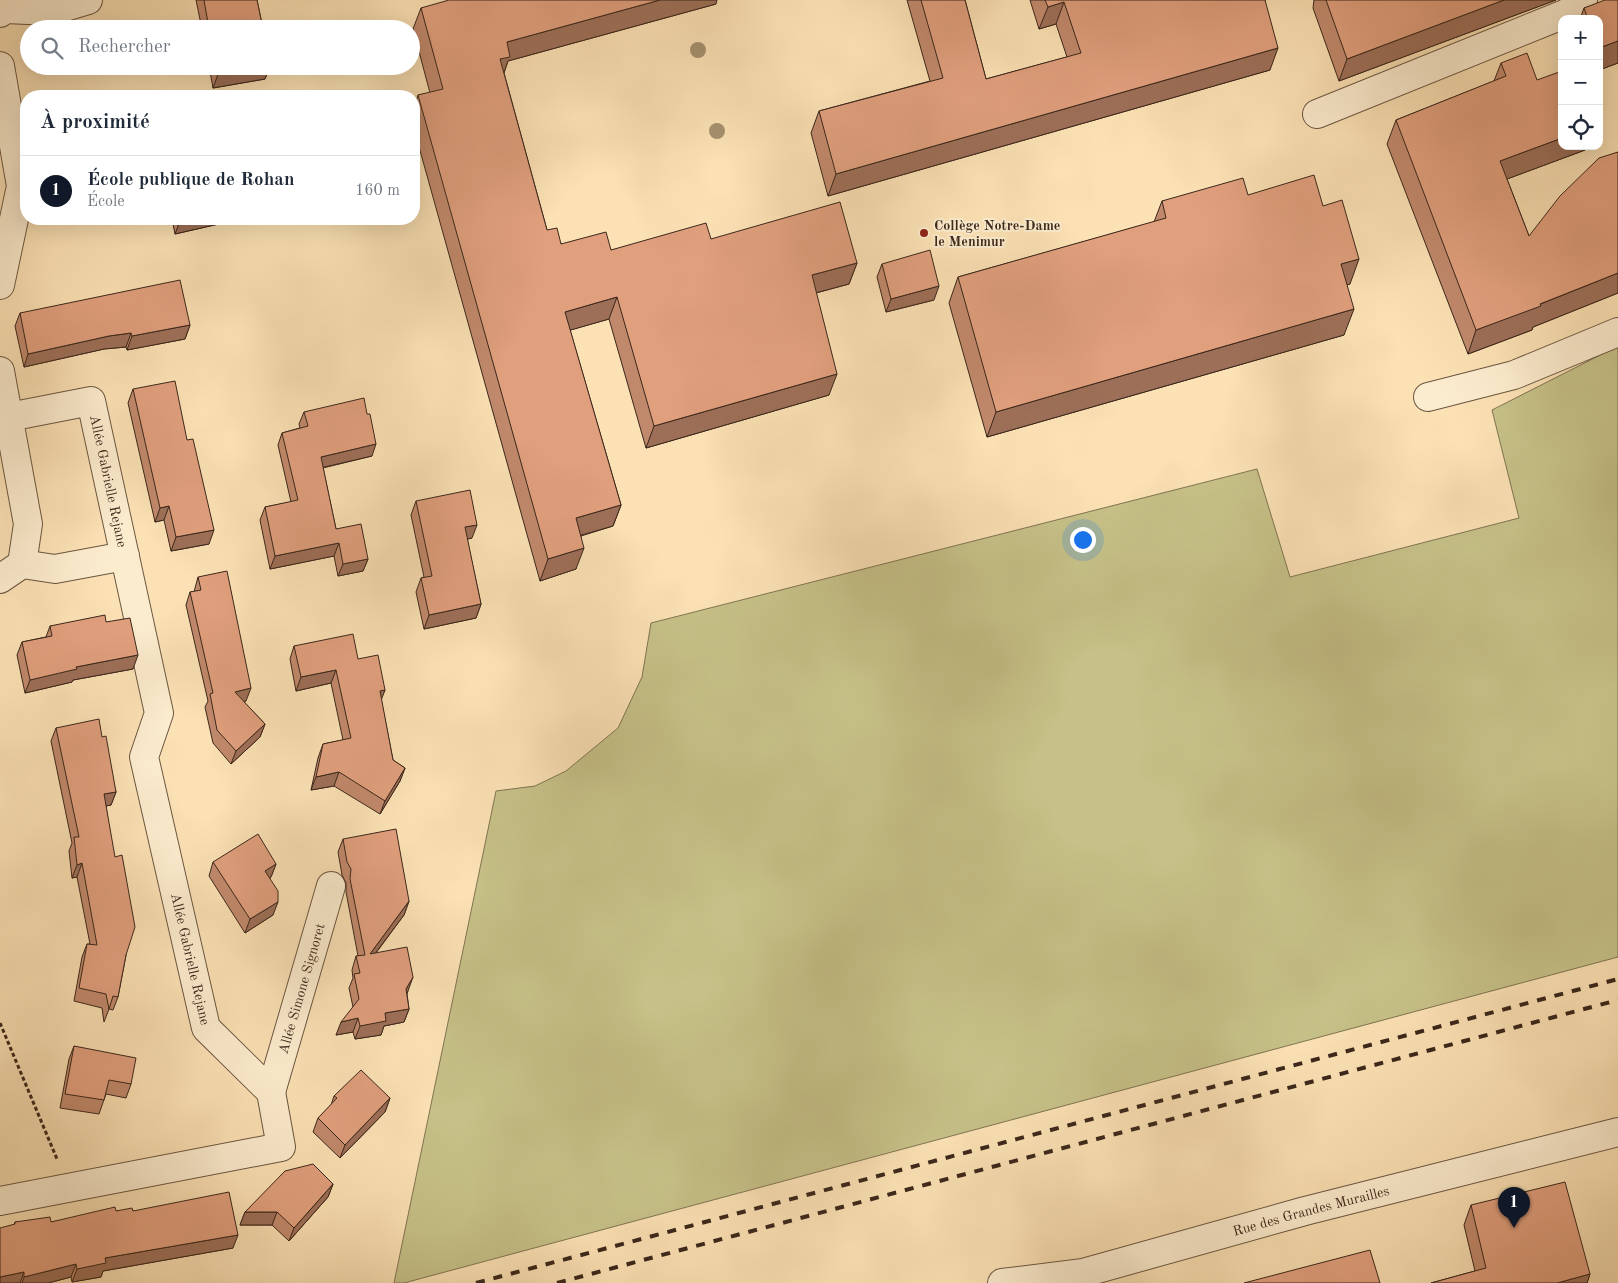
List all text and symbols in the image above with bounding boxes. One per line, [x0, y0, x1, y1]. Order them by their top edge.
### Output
map controls [1558, 15, 1603, 150]
button: + [1558, 15, 1603, 60]
search box [20, 20, 420, 75]
icon: search [38, 34, 66, 62]
text: Rechercher [78, 38, 171, 57]
button: − [1558, 60, 1603, 105]
button: locate [1558, 105, 1603, 150]
text: À proximité [40, 112, 150, 133]
text: École publique de Rohan [87, 171, 295, 190]
text: 1 [51, 183, 61, 199]
text: 160 m [355, 183, 400, 199]
text: École [87, 194, 125, 210]
place label: Collège Notre-Dame le Menimur [934, 219, 1060, 249]
marker: Collège Notre-Dame le Menimur [918, 227, 930, 239]
street label: Allée Gabrielle Rejane [87, 414, 129, 549]
your location [1070, 527, 1096, 553]
street label: Allée Gabrielle Rejane [168, 892, 212, 1027]
street label: Allée Simone Signoret [277, 922, 328, 1055]
street label: Rue des Grandes Murailles [1231, 1184, 1391, 1239]
pin: 1 [1498, 1187, 1530, 1228]

